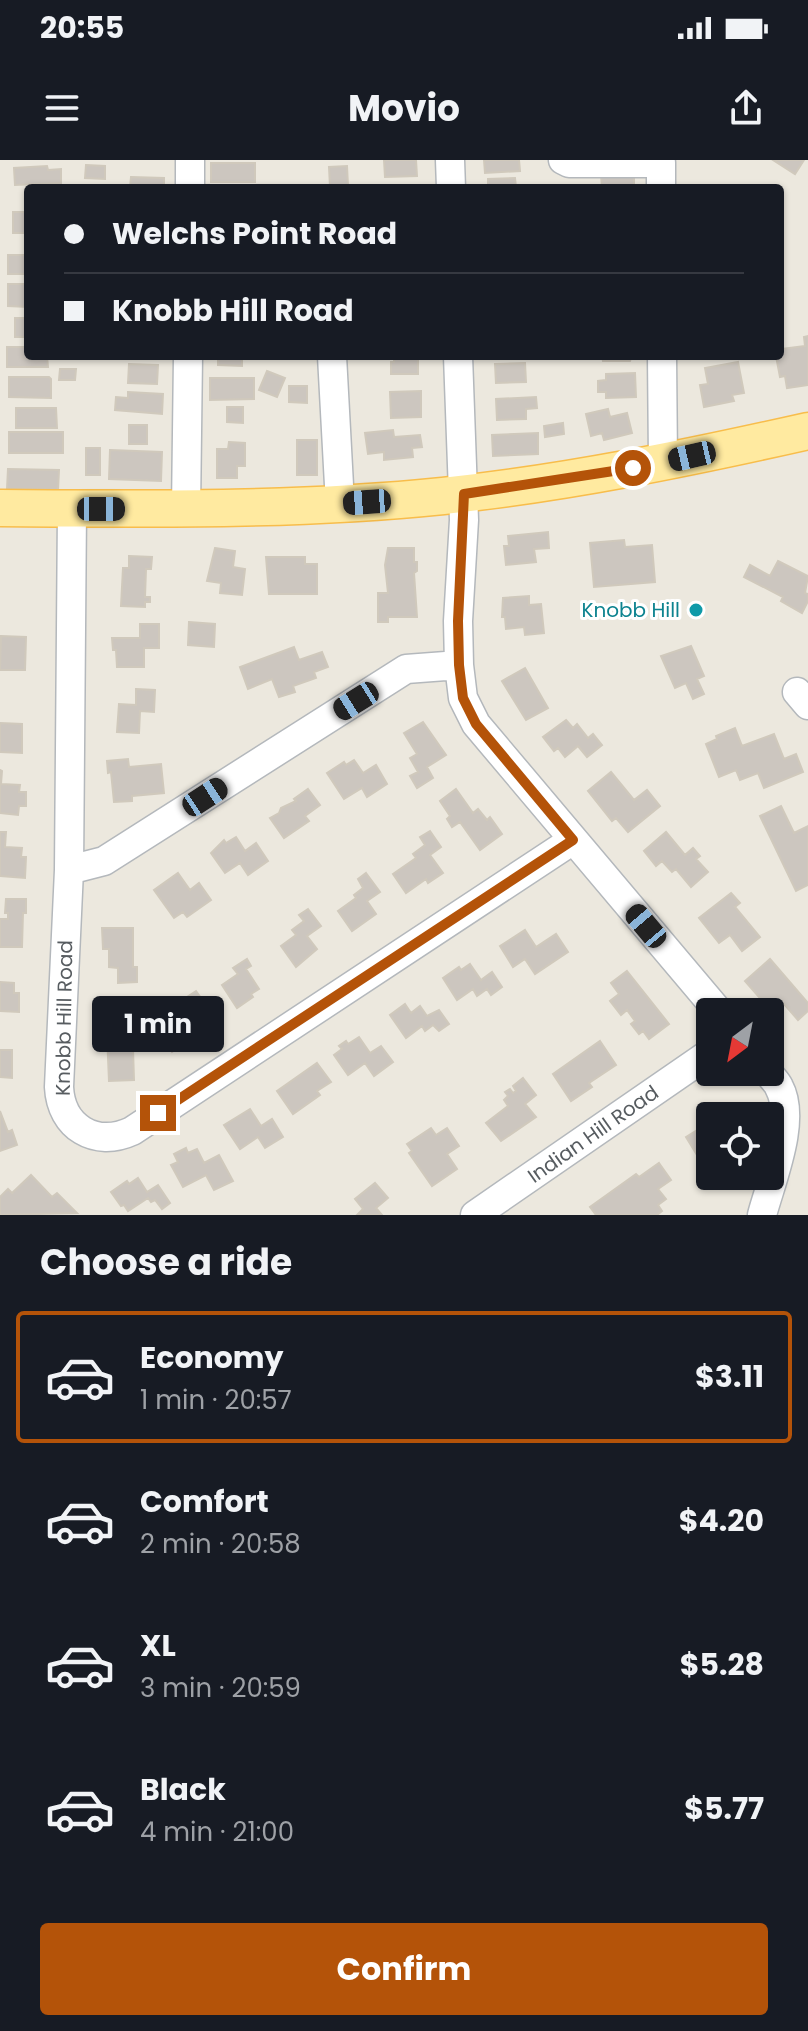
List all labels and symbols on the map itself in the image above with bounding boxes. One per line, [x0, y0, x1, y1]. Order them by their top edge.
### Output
car [666, 439, 718, 473]
route start [615, 450, 651, 486]
car [342, 488, 392, 516]
car [77, 497, 125, 521]
place label: Knobb Hill [581, 596, 680, 624]
marker: Knobb Hill [687, 601, 705, 619]
car [329, 678, 383, 724]
car [178, 774, 232, 820]
car [621, 900, 671, 952]
street label: Knobb Hill Road [49, 940, 79, 1096]
callout: 1 min [92, 997, 224, 1053]
north arrow [696, 998, 784, 1086]
street label: Indian Hill Road [522, 1078, 664, 1190]
route end [140, 1095, 176, 1131]

